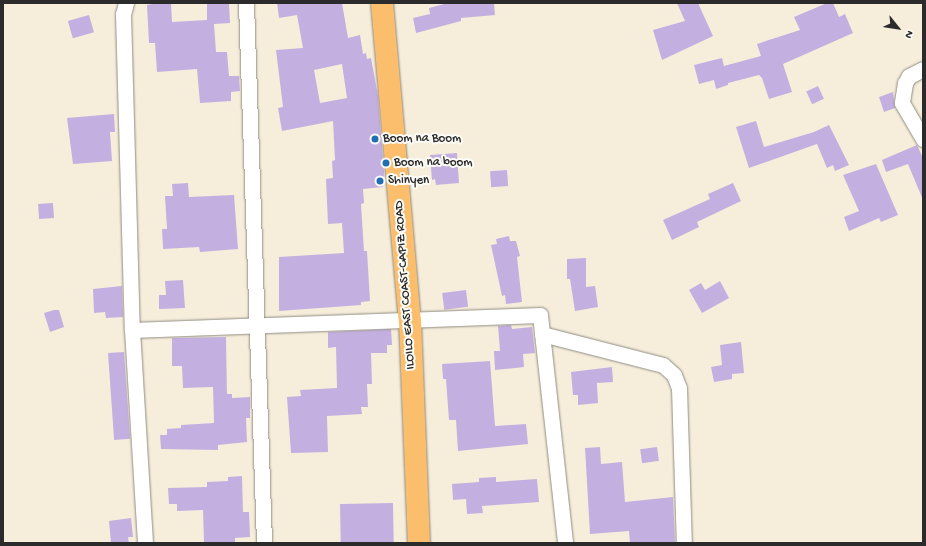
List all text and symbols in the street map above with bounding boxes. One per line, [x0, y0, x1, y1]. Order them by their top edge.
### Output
north arrow [878, 8, 918, 48]
text: N [901, 28, 915, 40]
place label: Boom na Boom [383, 131, 461, 147]
marker: Boom na Boom [370, 134, 380, 144]
place label: Boom na boom [394, 155, 473, 171]
marker: Boom na boom [381, 158, 391, 168]
place label: Shinyen [388, 173, 429, 189]
marker: Shinyen [375, 176, 385, 186]
street label: ILOILO EAST COAST-CAPIZ ROAD [392, 200, 420, 370]

